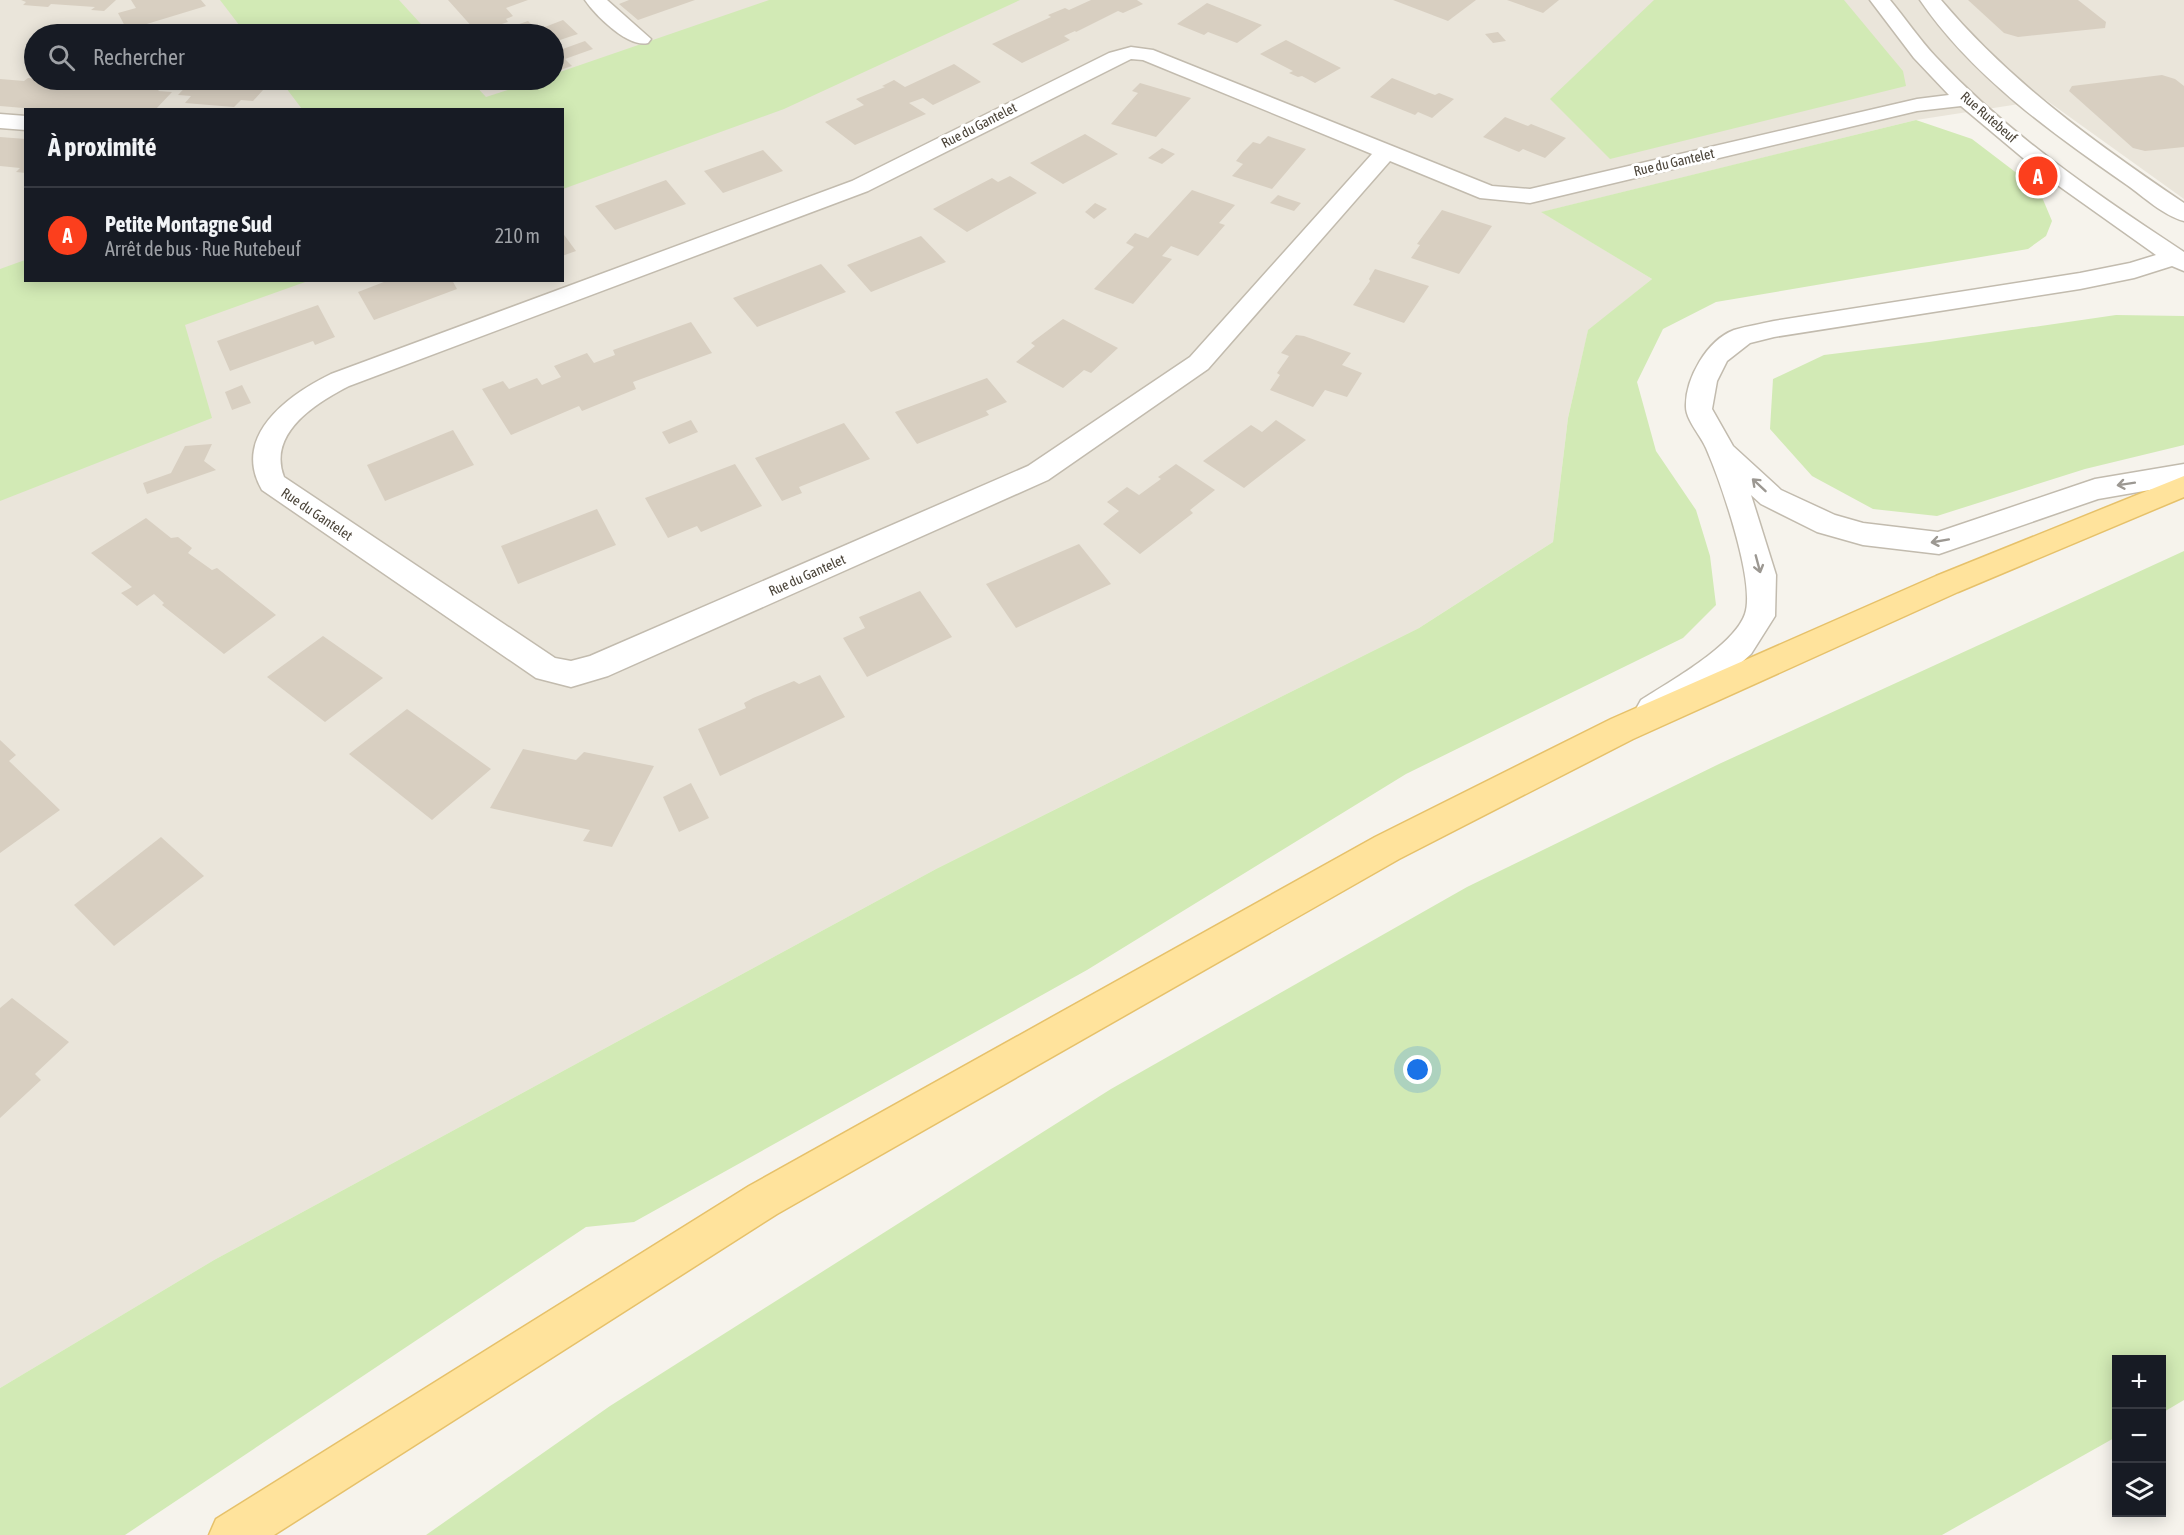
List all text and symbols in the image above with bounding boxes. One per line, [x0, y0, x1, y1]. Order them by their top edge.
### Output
search box [24, 24, 564, 90]
icon: search [45, 41, 78, 74]
text: Rechercher [93, 44, 184, 70]
street label: Rue Rutebeuf [1957, 88, 2021, 146]
street label: Rue du Gantelet [939, 99, 1019, 151]
text: À proximité [48, 132, 156, 162]
street label: Rue du Gantelet [1632, 145, 1716, 179]
pin: A [2018, 154, 2058, 198]
text: Petite Montagne Sud [105, 211, 272, 237]
text: A [63, 224, 72, 247]
text: 210 m [495, 224, 540, 247]
text: Arrêt de bus · Rue Rutebeuf [105, 237, 301, 260]
one-way arrow [1751, 478, 1766, 492]
one-way arrow [2117, 479, 2137, 490]
street label: Rue du Gantelet [278, 484, 356, 544]
one-way arrow [1931, 535, 1951, 546]
street label: Rue du Gantelet [766, 551, 848, 599]
one-way arrow [1753, 554, 1764, 573]
your location [1403, 1055, 1432, 1084]
map controls [2112, 1355, 2166, 1517]
button: + [2112, 1355, 2166, 1409]
button: − [2112, 1409, 2166, 1463]
button: layers [2112, 1463, 2166, 1517]

